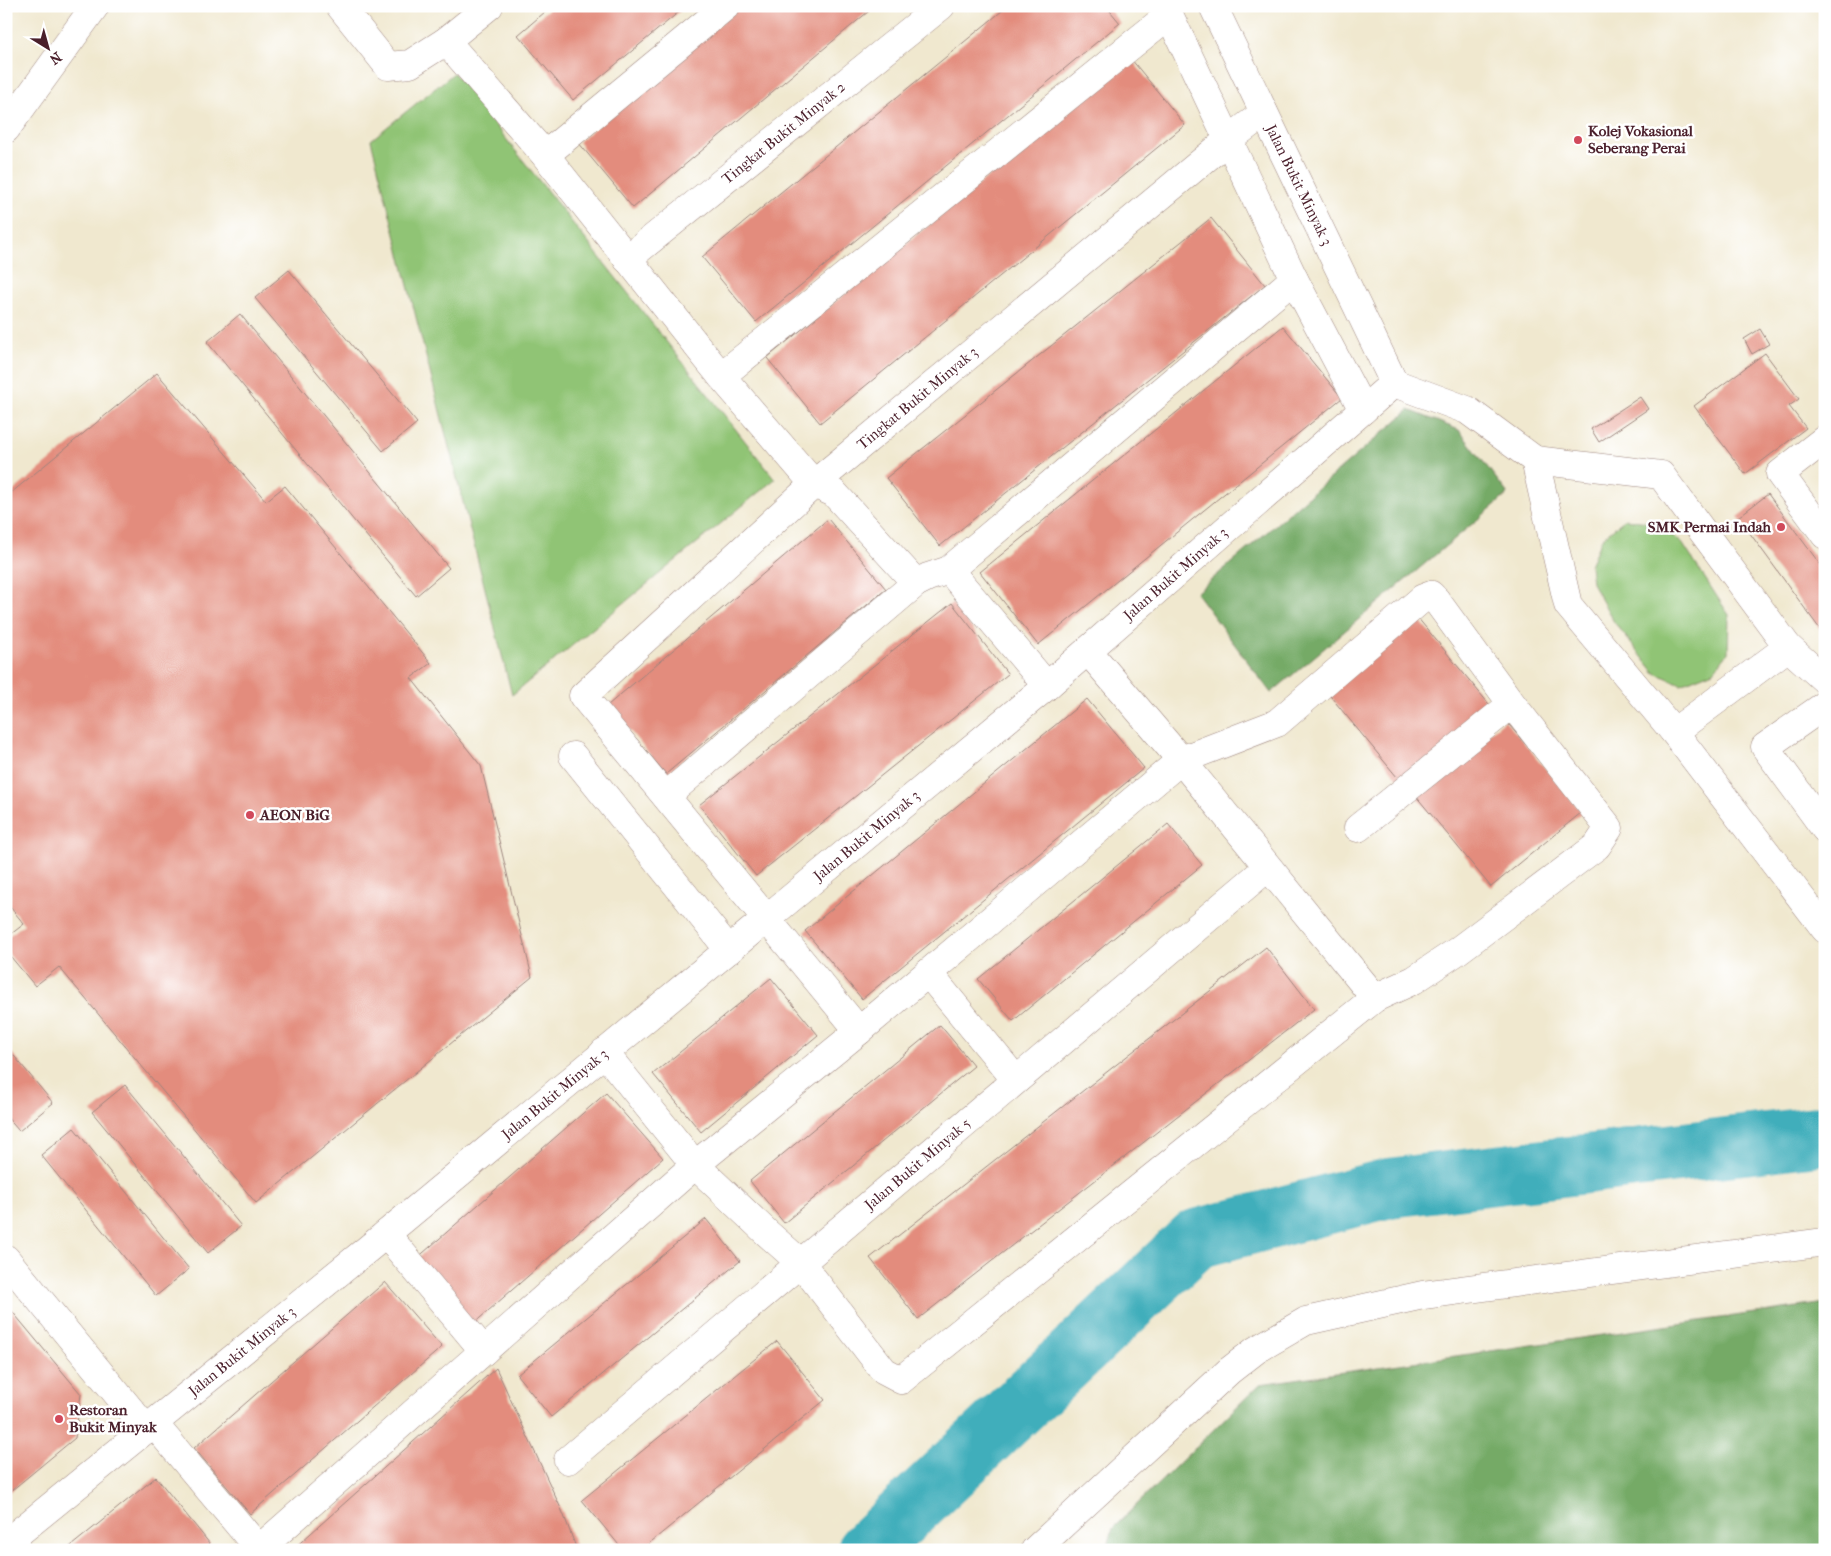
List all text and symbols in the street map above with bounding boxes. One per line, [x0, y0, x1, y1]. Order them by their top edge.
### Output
north arrow [22, 22, 72, 72]
text: N [46, 48, 65, 68]
street label: Tingkat Bukit Minyak 2 [718, 78, 849, 188]
street label: Jalan Bukit Minyak 3 [1261, 121, 1336, 248]
place label: Kolej Vokasional Seberang Perai [1588, 122, 1694, 157]
marker: Kolej Vokasional Seberang Perai [1572, 134, 1584, 146]
street label: Tingkat Bukit Minyak 3 [853, 343, 981, 453]
place label: SMK Permai Indah [1648, 518, 1772, 536]
marker: SMK Permai Indah [1775, 521, 1787, 533]
street label: Jalan Bukit Minyak 3 [1119, 523, 1231, 625]
street label: Jalan Bukit Minyak 3 [809, 786, 923, 885]
place label: AEON BiG [259, 806, 330, 824]
marker: AEON BiG [244, 809, 256, 821]
street label: Jalan Bukit Minyak 3 [497, 1045, 611, 1144]
street label: Jalan Bukit Minyak 5 [860, 1114, 974, 1214]
street label: Jalan Bukit Minyak 3 [184, 1303, 299, 1401]
place label: Restoran Bukit Minyak [69, 1401, 158, 1436]
marker: Restoran Bukit Minyak [53, 1413, 65, 1425]

